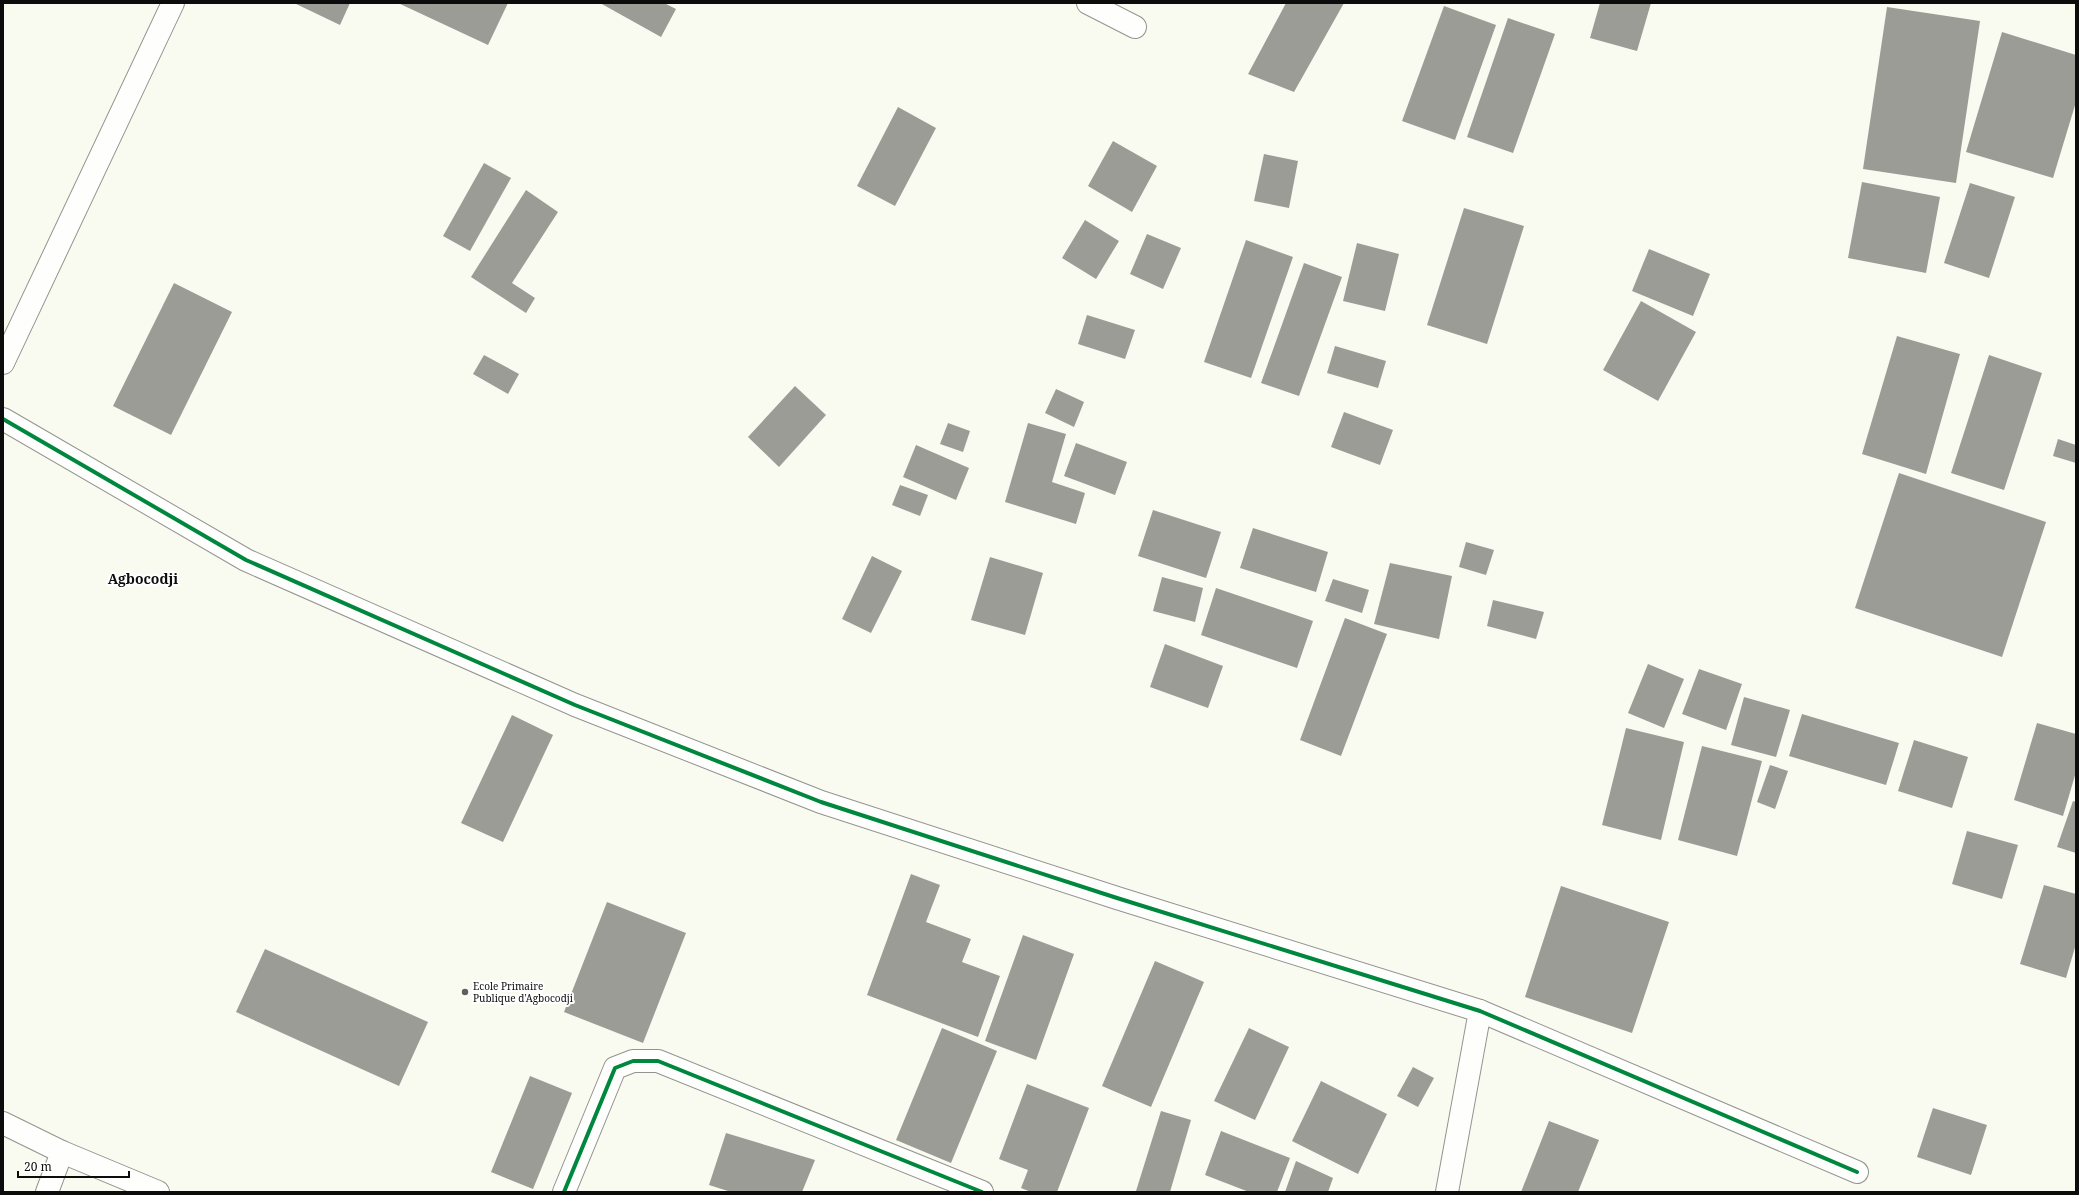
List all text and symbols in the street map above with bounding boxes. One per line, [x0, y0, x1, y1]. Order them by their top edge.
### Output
district label: Agbocodji [108, 569, 178, 588]
place label: Ecole Primaire Publique d'Agbocodji [473, 979, 574, 1005]
marker: Ecole Primaire Publique d'Agbocodji [460, 987, 470, 997]
scale bar [18, 1153, 129, 1179]
text: 20 m [24, 1158, 52, 1175]

